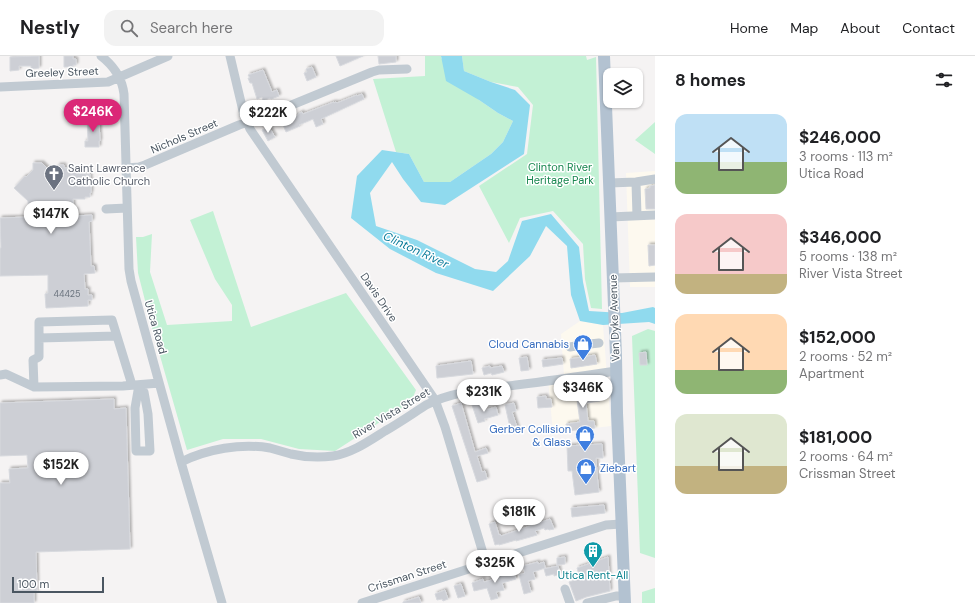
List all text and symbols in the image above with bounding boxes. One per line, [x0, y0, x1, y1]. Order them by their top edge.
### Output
search box [104, 10, 384, 46]
text: Nestly [20, 15, 80, 40]
icon: search [118, 17, 140, 39]
text: Search here [150, 18, 233, 38]
text: Home [730, 19, 768, 37]
text: Map [790, 19, 818, 37]
text: About [840, 19, 880, 37]
text: Contact [902, 19, 955, 37]
street label: Greeley Street [25, 64, 99, 80]
map controls [603, 68, 643, 108]
button: layers [603, 68, 643, 108]
text: 8 homes [675, 69, 746, 91]
icon: filters [933, 69, 955, 91]
pin: $246K [65, 99, 121, 133]
pin: $222K [240, 100, 296, 134]
text: $246K [73, 103, 113, 120]
text: $222K [249, 104, 287, 121]
street label: Nichols Street [148, 116, 220, 156]
text: $246,000 [799, 126, 881, 148]
icon: home [707, 130, 755, 178]
text: 3 rooms · 113 m² [799, 148, 893, 165]
park label: Clinton River Heritage Park [526, 160, 594, 187]
place label: Saint Lawrence Catholic Church [68, 161, 150, 188]
church icon: Saint Lawrence Catholic Church [43, 163, 65, 191]
text: Utica Road [799, 165, 864, 182]
pin: $147K [23, 201, 79, 235]
text: $147K [33, 205, 69, 222]
text: $346,000 [799, 226, 881, 248]
water label: Clinton River [381, 228, 452, 272]
icon: home [707, 230, 755, 278]
text: 5 rooms · 138 m² [799, 248, 897, 265]
text: River Vista Street [799, 265, 903, 282]
street label: Davis Drive [357, 270, 401, 324]
street label: Van Dyke Avenue [605, 274, 623, 362]
house number: 44425 [53, 288, 81, 300]
street label: Utica Road [142, 299, 170, 355]
text: $152,000 [799, 326, 876, 348]
icon: home [707, 330, 755, 378]
shop icon: Cloud Cannabis [572, 333, 594, 361]
place label: Cloud Cannabis [488, 337, 569, 351]
text: 2 rooms · 52 m² [799, 348, 892, 365]
text: Apartment [799, 365, 864, 382]
pin: $346K [555, 375, 611, 409]
pin: $231K [456, 379, 512, 413]
text: $346K [563, 379, 603, 396]
text: $231K [466, 383, 502, 400]
street label: River Vista Street [350, 384, 432, 442]
place label: Gerber Collision & Glass [489, 422, 571, 449]
shop icon: Gerber Collision & Glass [574, 424, 596, 452]
text: $181,000 [799, 426, 872, 448]
icon: home [707, 430, 755, 478]
text: 2 rooms · 64 m² [799, 448, 893, 465]
pin: $152K [33, 452, 89, 486]
text: $152K [43, 456, 79, 473]
shop icon: Ziebart [575, 457, 597, 485]
place label: Ziebart [600, 461, 636, 475]
text: Crissman Street [799, 465, 896, 482]
pin: $181K [491, 499, 547, 533]
text: $181K [502, 503, 536, 520]
building icon: Utica Rent-All [582, 540, 604, 568]
pin: $325K [467, 550, 523, 584]
text: $325K [475, 554, 515, 571]
street label: Crissman Street [366, 557, 448, 595]
place label: Utica Rent-All [558, 568, 628, 582]
scale bar [12, 575, 104, 594]
text: 100 m [18, 577, 49, 591]

